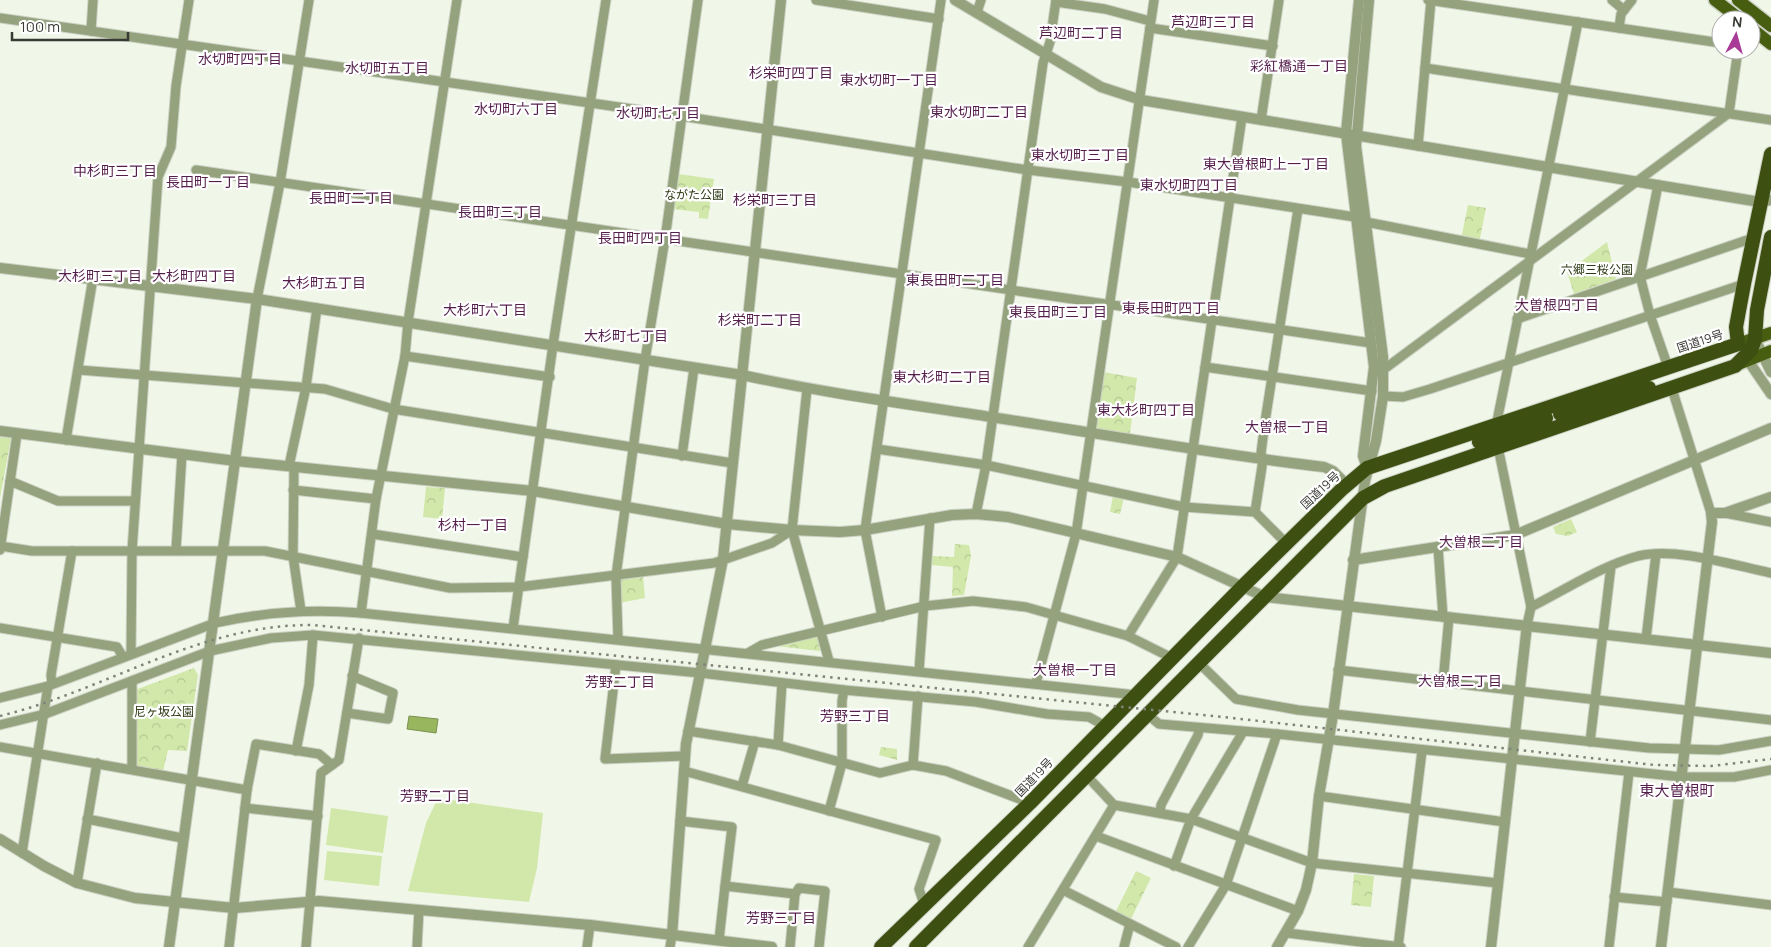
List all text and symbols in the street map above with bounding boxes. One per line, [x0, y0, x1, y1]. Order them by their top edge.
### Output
scale bar [12, 10, 129, 42]
north arrow [1711, 10, 1761, 60]
district label: 芦辺町三丁目 [1171, 12, 1255, 31]
text: N [1731, 12, 1743, 32]
text: 100 m [20, 16, 60, 37]
district label: 芦辺町二丁目 [1039, 23, 1123, 42]
district label: 水切町四丁目 [198, 49, 282, 68]
district label: 彩紅橋通一丁目 [1250, 56, 1348, 75]
district label: 水切町五丁目 [345, 58, 429, 77]
district label: 杉栄町四丁目 [749, 63, 833, 82]
district label: 東水切町一丁目 [840, 70, 938, 89]
district label: 水切町六丁目 [474, 99, 558, 118]
district label: 東水切町二丁目 [930, 102, 1028, 121]
district label: 水切町七丁目 [616, 103, 700, 122]
district label: 東水切町三丁目 [1031, 145, 1129, 164]
district label: 東大曽根町上一丁目 [1203, 154, 1329, 173]
district label: 中杉町三丁目 [73, 161, 157, 180]
district label: 長田町一丁目 [166, 172, 250, 191]
district label: 東水切町四丁目 [1140, 175, 1238, 194]
park label: ながた公園 [664, 186, 724, 203]
district label: 長田町二丁目 [309, 188, 393, 207]
district label: 杉栄町三丁目 [733, 190, 817, 209]
district label: 長田町三丁目 [458, 202, 542, 221]
district label: 長田町四丁目 [598, 228, 682, 247]
park label: 六郷三桜公園 [1561, 261, 1633, 278]
district label: 大杉町三丁目 [58, 266, 142, 285]
district label: 大杉町四丁目 [152, 266, 236, 285]
district label: 東長田町二丁目 [906, 270, 1004, 289]
district label: 大杉町五丁目 [282, 273, 366, 292]
district label: 大曽根四丁目 [1515, 295, 1599, 314]
district label: 東長田町四丁目 [1122, 298, 1220, 317]
district label: 大杉町六丁目 [443, 300, 527, 319]
district label: 東長田町三丁目 [1009, 302, 1107, 321]
district label: 杉栄町二丁目 [718, 310, 802, 329]
street label: 国道19号 [1674, 325, 1726, 357]
district label: 大杉町七丁目 [584, 326, 668, 345]
district label: 東大杉町二丁目 [893, 367, 991, 386]
district label: 東大杉町四丁目 [1097, 400, 1195, 419]
district label: 大曽根一丁目 [1245, 417, 1329, 436]
street label: 国道19号 [1297, 467, 1343, 513]
district label: 杉村一丁目 [438, 515, 508, 534]
district label: 大曽根二丁目 [1439, 532, 1523, 551]
district label: 大曽根一丁目 [1033, 660, 1117, 679]
district label: 大曽根二丁目 [1418, 671, 1502, 690]
district label: 芳野二丁目 [585, 672, 655, 691]
park label: 尼ヶ坂公園 [134, 703, 194, 720]
district label: 芳野三丁目 [820, 706, 890, 725]
street label: 国道19号 [1011, 754, 1057, 800]
district label: 東大曽根町 [1639, 780, 1715, 801]
district label: 芳野二丁目 [400, 786, 470, 805]
district label: 芳野三丁目 [746, 908, 816, 927]

